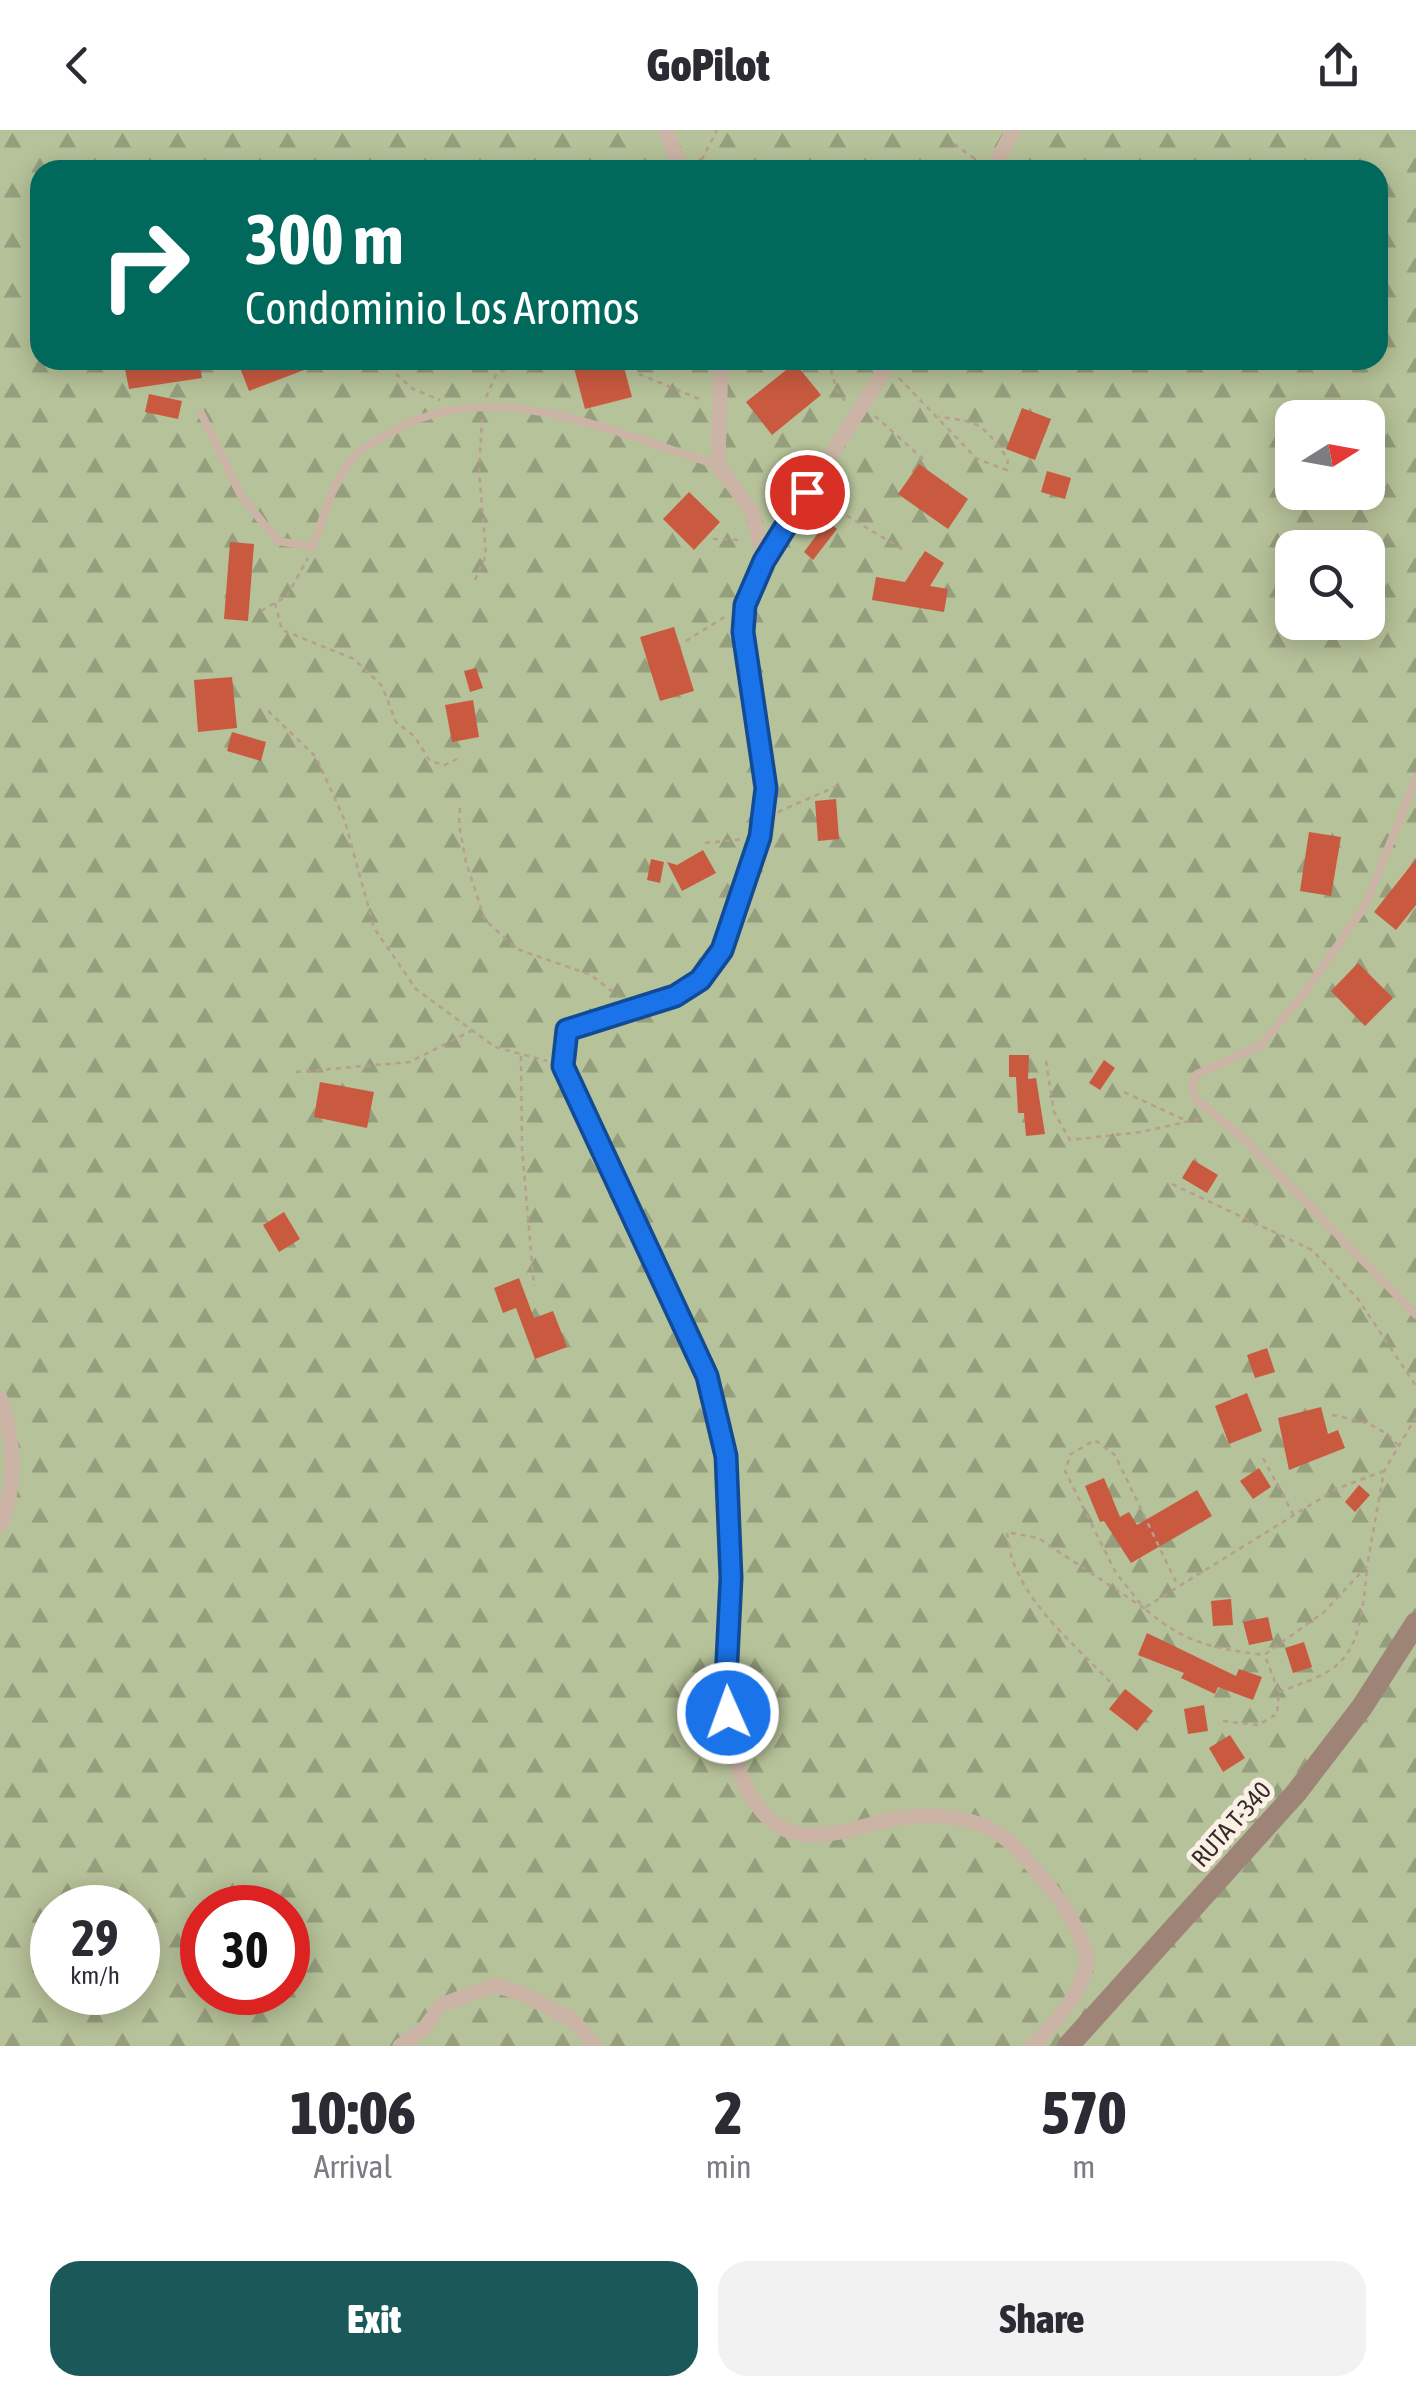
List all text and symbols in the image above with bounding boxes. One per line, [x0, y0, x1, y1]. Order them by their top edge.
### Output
icon: back [50, 38, 105, 93]
icon: share [1311, 38, 1366, 93]
text: GoPilot [647, 39, 769, 91]
text: 300 m [245, 199, 404, 279]
icon: right [80, 200, 210, 330]
text: Condominio Los Aromos [245, 282, 639, 334]
north arrow [1275, 400, 1385, 510]
map controls [1275, 400, 1385, 640]
pin [765, 450, 850, 535]
icon: arrive [780, 465, 835, 520]
button: search [1275, 530, 1385, 640]
position arrow [676, 1661, 780, 1765]
street label: RUTA T-340 [1186, 1776, 1276, 1872]
speed limit sign: 30 [180, 1885, 310, 2015]
text: 29 [71, 1909, 118, 1967]
text: km/h [70, 1961, 120, 1989]
text: 10:06 [290, 2078, 416, 2147]
text: 2 [715, 2078, 743, 2147]
text: 570 [1041, 2078, 1126, 2147]
text: Arrival [314, 2148, 392, 2185]
text: min [706, 2148, 752, 2185]
text: m [1072, 2148, 1095, 2185]
button: Exit [50, 2261, 698, 2376]
button: Share [718, 2261, 1366, 2376]

